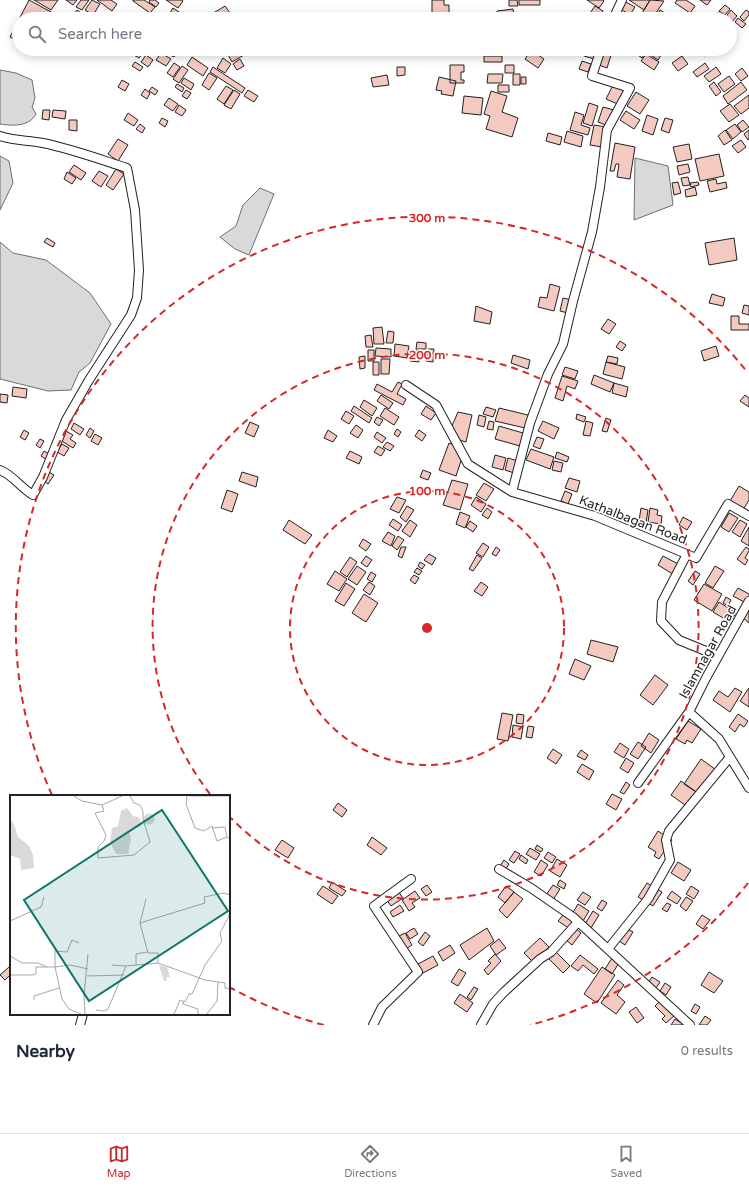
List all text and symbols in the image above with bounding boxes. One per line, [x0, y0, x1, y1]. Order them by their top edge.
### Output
search box [12, 12, 737, 56]
icon: search [26, 23, 48, 45]
text: Search here [58, 25, 142, 43]
text: 300 m [409, 211, 445, 225]
text: 200 m [409, 348, 445, 362]
text: 100 m [409, 484, 445, 498]
street label: Kathalbagan Road [577, 492, 689, 548]
street label: Islamnagar Road [676, 603, 740, 701]
centre of rings [420, 621, 434, 635]
inset map [10, 795, 230, 1015]
text: Nearby [16, 1041, 75, 1062]
text: 0 results [681, 1043, 733, 1059]
tab: Map [107, 1143, 131, 1180]
tab: Directions [344, 1143, 397, 1180]
tab: Saved [610, 1143, 642, 1180]

